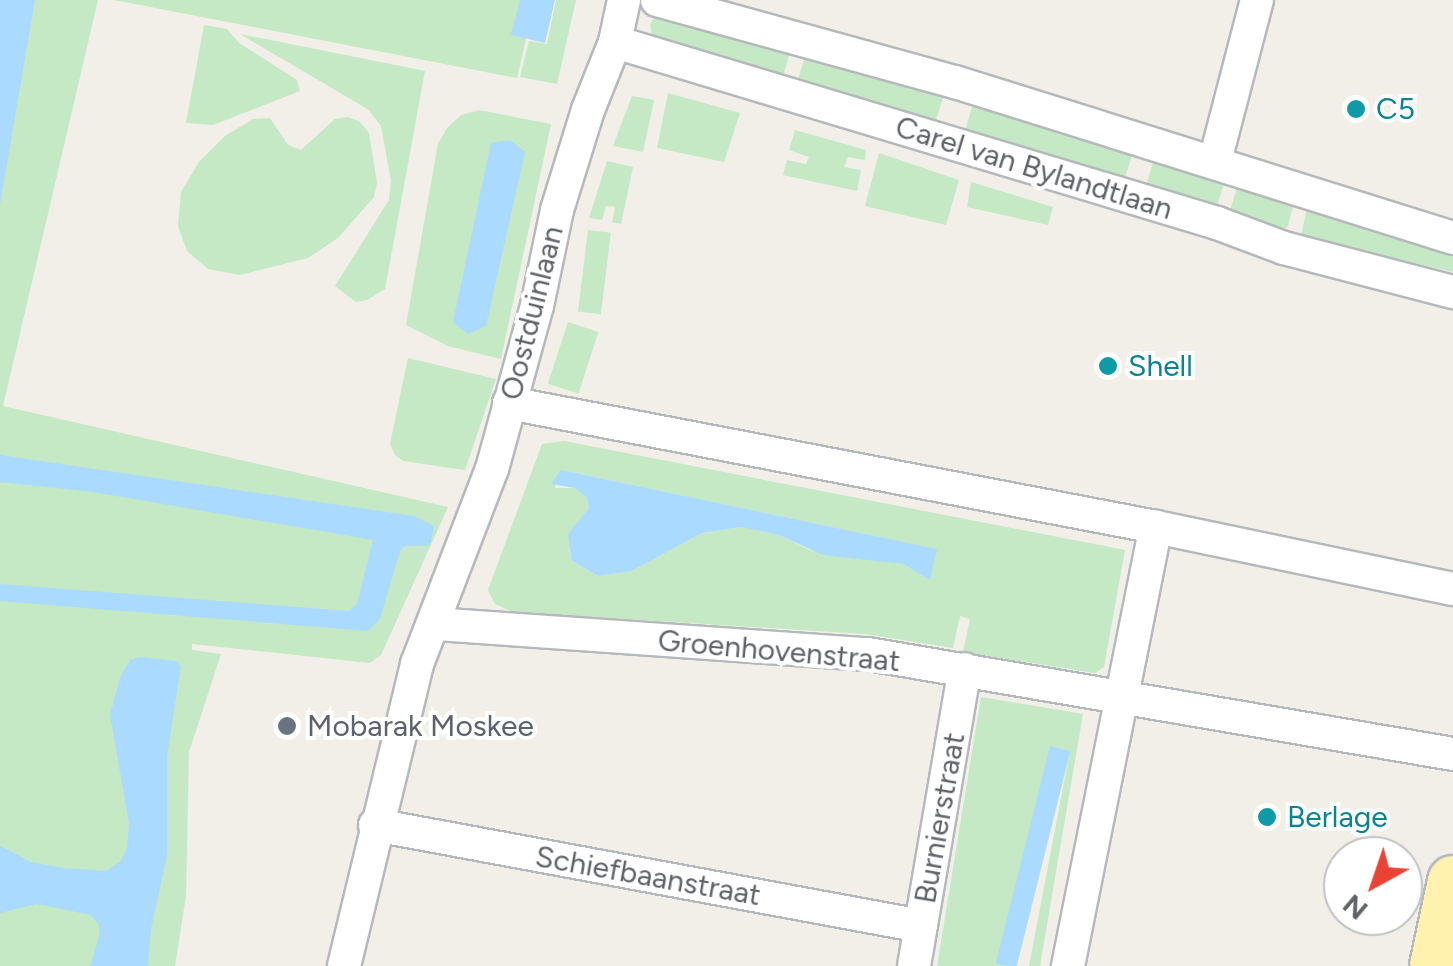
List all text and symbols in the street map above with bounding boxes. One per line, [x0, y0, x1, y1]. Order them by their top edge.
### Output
place label: C5 [1376, 91, 1415, 127]
marker: C5 [1345, 98, 1367, 120]
street label: Carel van Bylandtlaan [891, 109, 1177, 227]
street label: Oostduinlaan [493, 222, 571, 404]
place label: Shell [1128, 348, 1193, 384]
marker: Shell [1097, 355, 1119, 377]
street label: Groenhovenstraat [656, 622, 902, 680]
place label: Mobarak Moskee [307, 708, 534, 744]
marker: Mobarak Moskee [276, 715, 298, 737]
street label: Burnierstraat [907, 730, 973, 906]
place label: Berlage [1287, 799, 1388, 835]
marker: Berlage [1256, 806, 1278, 828]
north arrow [1323, 836, 1423, 936]
street label: Schiefbaanstraat [533, 838, 763, 914]
text: N [1336, 887, 1374, 927]

